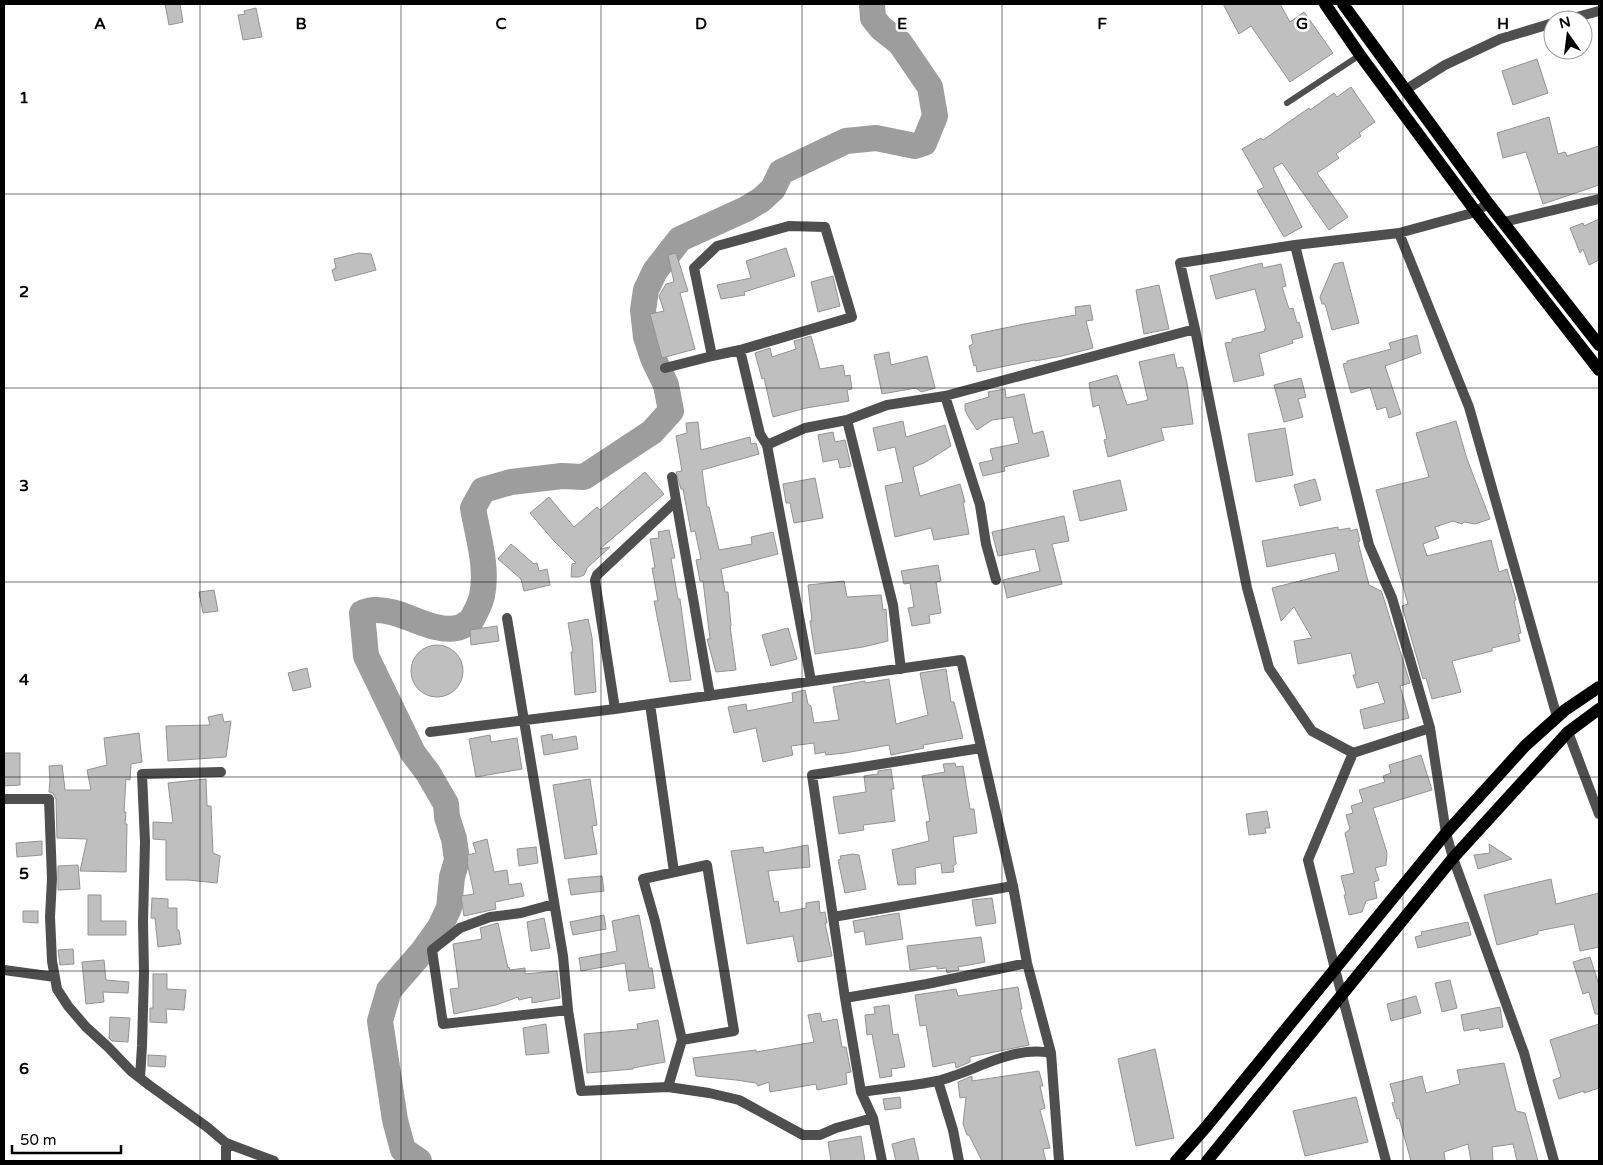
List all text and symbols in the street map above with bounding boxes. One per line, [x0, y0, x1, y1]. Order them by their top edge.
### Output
north arrow [1543, 10, 1593, 60]
text: N [1557, 13, 1572, 32]
text: A [94, 14, 106, 34]
text: B [295, 14, 307, 34]
text: C [495, 14, 507, 34]
text: D [695, 14, 707, 34]
text: E [897, 14, 907, 34]
text: F [1097, 14, 1107, 34]
text: G [1296, 14, 1308, 34]
text: H [1497, 14, 1509, 34]
text: 1 [19, 88, 29, 108]
text: 2 [19, 282, 29, 302]
text: 3 [19, 476, 29, 496]
text: 4 [19, 670, 29, 690]
text: 5 [19, 864, 29, 884]
text: 6 [19, 1059, 29, 1079]
scale bar [12, 1122, 121, 1154]
text: 50 m [20, 1131, 57, 1149]

